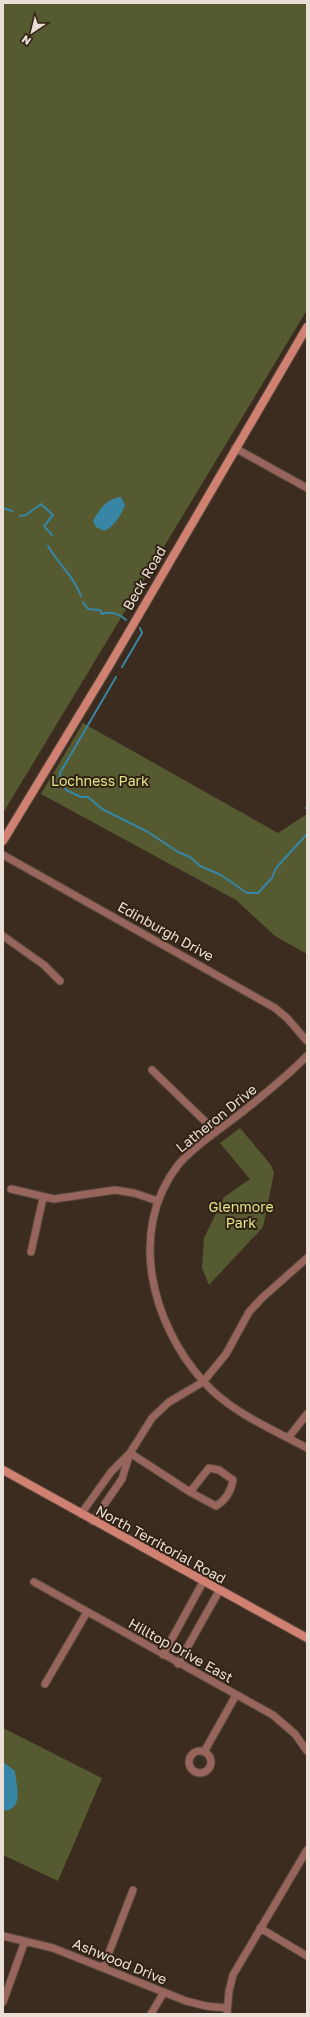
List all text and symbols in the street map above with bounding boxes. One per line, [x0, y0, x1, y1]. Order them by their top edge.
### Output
north arrow [12, 12, 52, 52]
text: N [19, 33, 33, 48]
street label: Beck Road [119, 543, 169, 613]
park label: Lochness Park [51, 772, 149, 789]
street label: Edinburgh Drive [115, 898, 217, 964]
street label: Latheron Drive [172, 1080, 260, 1156]
park label: Glenmore Park [208, 1198, 274, 1231]
street label: North Territorial Road [93, 1501, 229, 1587]
street label: Hilltop Drive East [126, 1614, 236, 1686]
street label: Ashwood Drive [70, 1934, 170, 1988]

